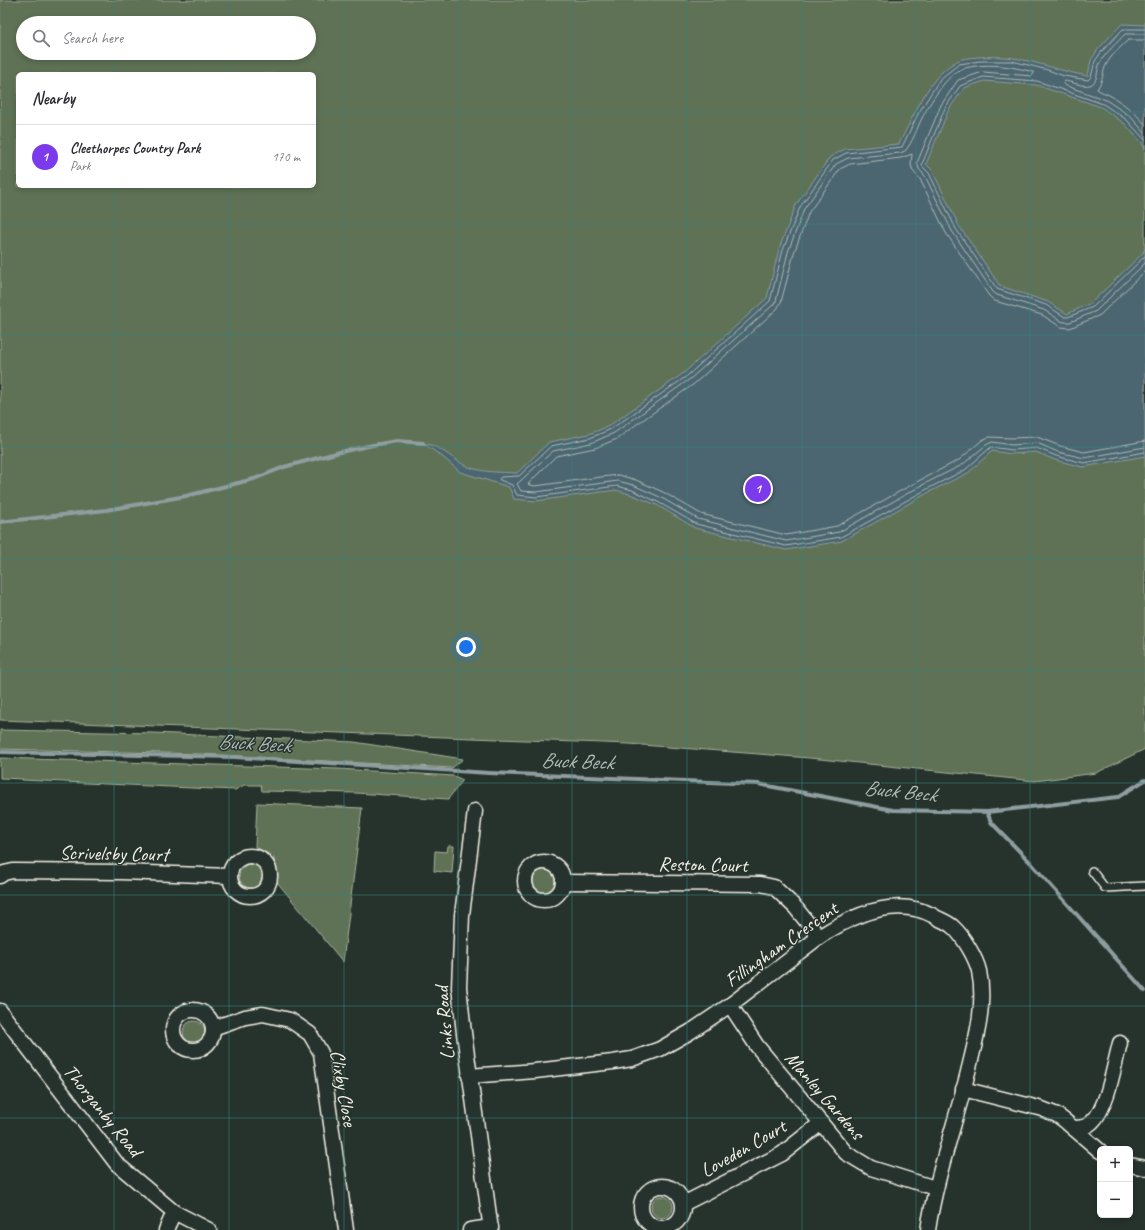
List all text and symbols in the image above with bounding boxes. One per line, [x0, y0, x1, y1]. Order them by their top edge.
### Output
search box [16, 16, 316, 60]
icon: search [30, 27, 52, 49]
text: Search here [62, 29, 123, 48]
text: Nearby [32, 88, 75, 109]
text: Cleethorpes Country Park [70, 139, 200, 158]
text: 1 [42, 149, 48, 165]
text: 170 m [272, 149, 300, 165]
text: Park [70, 158, 91, 174]
pin: 1 [745, 474, 771, 504]
your location [456, 637, 476, 657]
water label: Buck Beck [217, 728, 294, 758]
water label: Buck Beck [541, 747, 617, 775]
water label: Buck Beck [863, 774, 940, 808]
street label: Scrivelsby Court [59, 840, 172, 867]
street label: Reston Court [658, 851, 750, 878]
street label: Fillingham Crescent [720, 895, 845, 993]
street label: Links Road [429, 982, 460, 1061]
street label: Manley Gardens [779, 1046, 871, 1146]
street label: Clixby Close [325, 1048, 363, 1130]
street label: Thorganby Road [58, 1059, 149, 1164]
street label: Loveden Court [696, 1113, 793, 1183]
map controls [1097, 1146, 1133, 1218]
button: + [1097, 1146, 1133, 1182]
button: − [1097, 1182, 1133, 1218]

